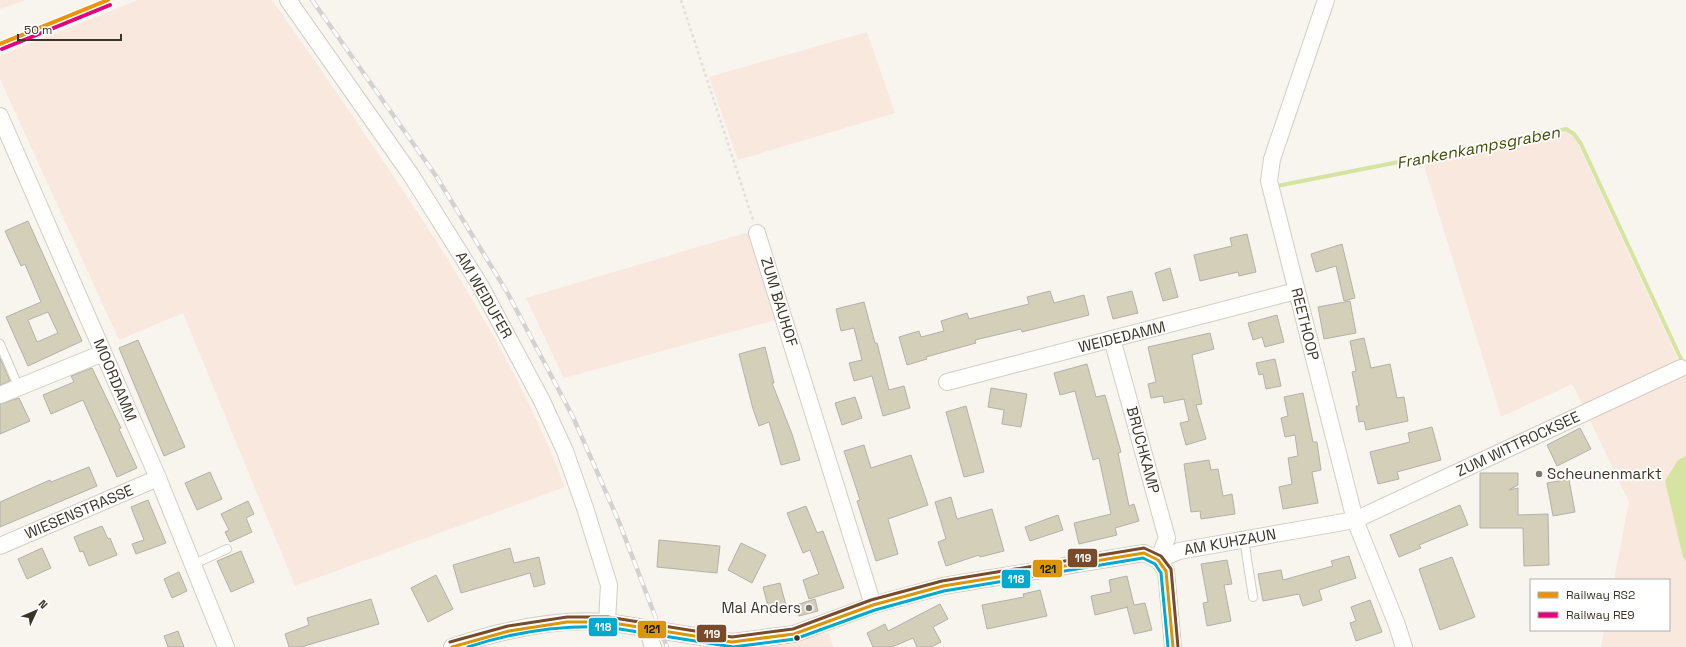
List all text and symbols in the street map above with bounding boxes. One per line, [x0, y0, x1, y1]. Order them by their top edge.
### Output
scale bar [18, 16, 121, 42]
text: 50 m [24, 22, 52, 38]
water label: Frankenkampsgraben [1395, 121, 1563, 174]
street label: AM WEIDUFER [452, 248, 517, 342]
street label: ZUM BAUHOF [757, 255, 802, 349]
street label: REETHOOP [1287, 286, 1324, 362]
street label: WEIDEDAMM [1076, 317, 1167, 356]
street label: MOORDAMM [90, 336, 141, 424]
street label: BRUCHKAMP [1123, 404, 1164, 496]
street label: ZUM WITTROCKSEE [1453, 407, 1583, 480]
place label: Scheunenmarkt [1547, 464, 1662, 483]
marker: Scheunenmarkt [1534, 469, 1544, 479]
street label: WIESENSTRASSE [22, 480, 136, 543]
street label: AM KUHZAUN [1182, 524, 1277, 559]
line badge: 119 [1067, 548, 1098, 568]
text: 119 [1075, 551, 1092, 565]
line badge: 121 [1032, 559, 1063, 578]
text: 121 [1040, 562, 1056, 576]
line badge: 118 [1001, 569, 1031, 589]
text: 118 [1008, 572, 1025, 586]
legend [1530, 579, 1670, 631]
text: Railway RS2 [1566, 587, 1635, 603]
north arrow [16, 591, 56, 631]
text: N [36, 597, 51, 612]
place label: Mal Anders [721, 598, 801, 617]
marker: Mal Anders [804, 603, 814, 613]
text: Railway RE9 [1566, 607, 1635, 623]
line badge: 118 [588, 617, 618, 637]
text: 118 [595, 620, 612, 634]
line badge: 121 [637, 620, 667, 639]
text: 121 [644, 622, 660, 636]
line badge: 119 [696, 624, 727, 643]
text: 119 [704, 627, 721, 641]
unlabelled marker [792, 633, 802, 643]

